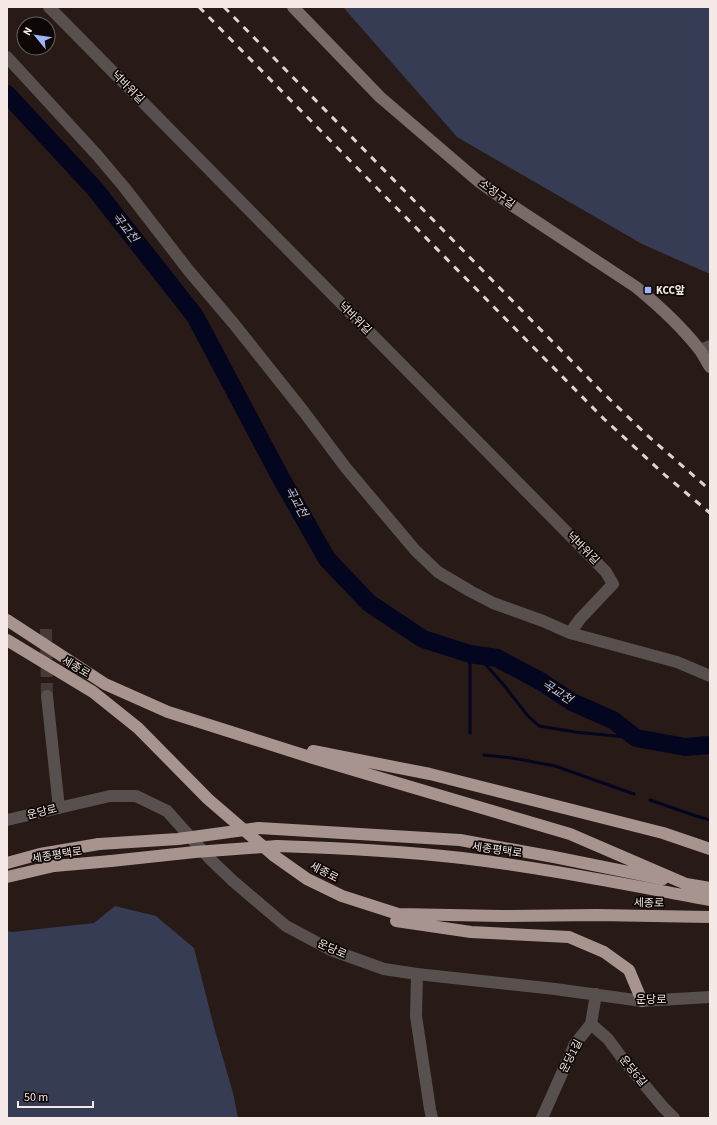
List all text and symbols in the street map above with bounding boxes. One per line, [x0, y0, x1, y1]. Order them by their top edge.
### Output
north arrow [16, 16, 56, 56]
text: N [19, 25, 36, 38]
street label: 넉바위길 [108, 67, 148, 107]
street label: 소정구길 [476, 176, 518, 212]
water label: 곡교천 [108, 210, 143, 248]
place label: KCC앞 [656, 283, 685, 298]
marker: KCC앞 [643, 285, 653, 295]
street label: 넉바위길 [335, 298, 375, 338]
water label: 곡교천 [281, 483, 312, 522]
street label: 넉바위길 [563, 528, 603, 568]
street label: 세종로 [59, 653, 93, 681]
water label: 곡교천 [538, 676, 577, 709]
street label: 운당로 [25, 801, 59, 823]
street label: 세종평택로 [471, 839, 523, 861]
street label: 세종평택로 [31, 844, 83, 866]
street label: 세종로 [307, 858, 341, 886]
street label: 세종로 [634, 895, 664, 911]
street label: 운당로 [315, 936, 349, 962]
street label: 운당로 [636, 992, 666, 1007]
street label: 운당1길 [556, 1037, 586, 1075]
street label: 운당6길 [616, 1052, 650, 1090]
scale bar [18, 1083, 93, 1109]
text: 50 m [24, 1089, 48, 1106]

